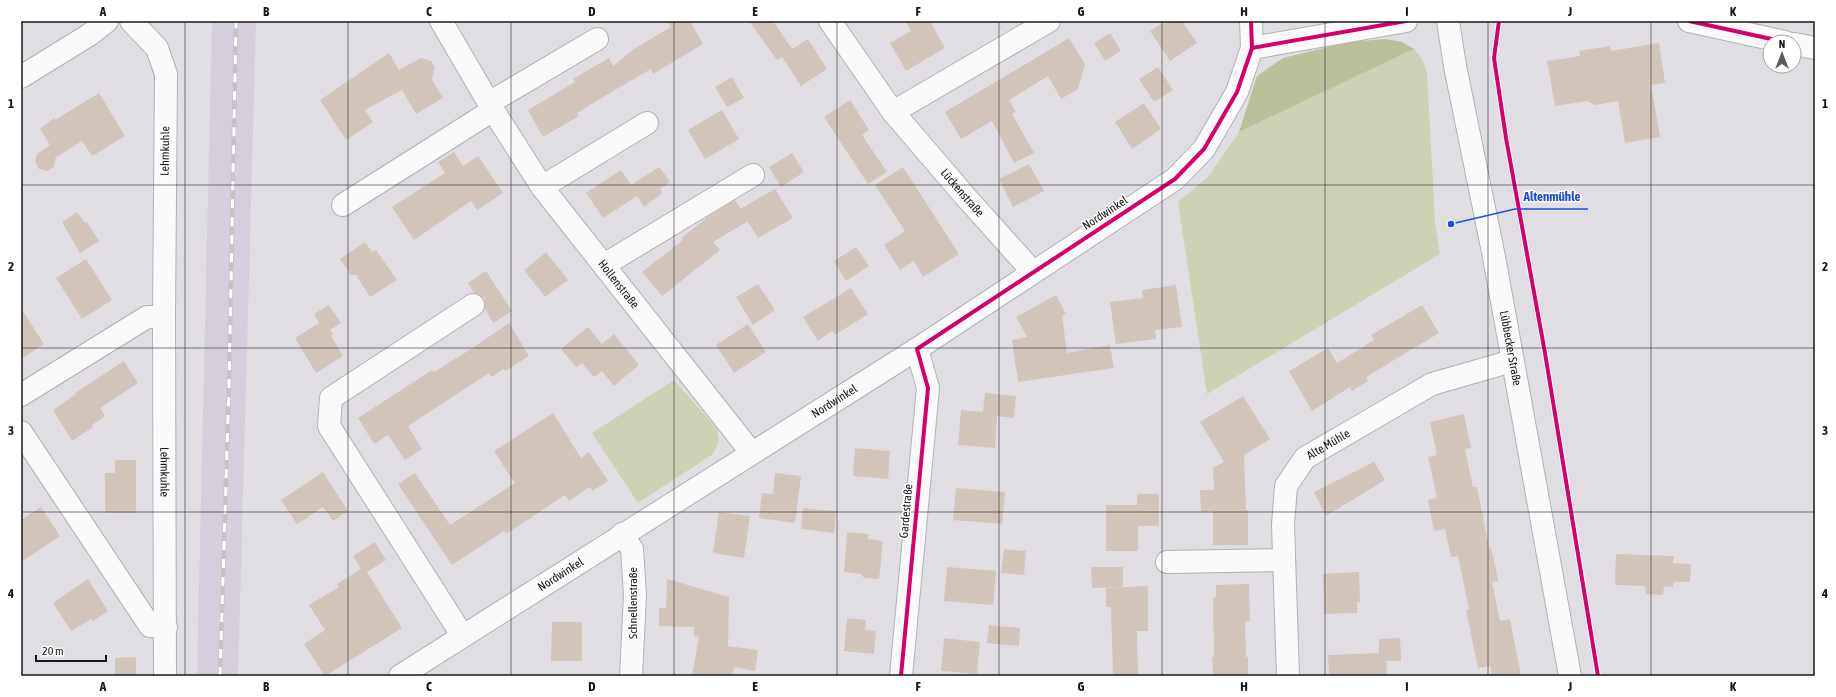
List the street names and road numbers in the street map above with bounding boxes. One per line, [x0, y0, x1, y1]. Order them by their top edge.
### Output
street label: Lehmkuhle [158, 126, 172, 176]
street label: Lückenstraße [938, 166, 987, 219]
street label: Nordwinkel [1080, 193, 1131, 233]
street label: Hollenstraße [595, 257, 642, 311]
street label: Lübbecker Straße [1497, 309, 1524, 387]
street label: Nordwinkel [809, 381, 861, 421]
street label: Alte Mühle [1304, 426, 1352, 462]
street label: Lehmkuhle [157, 447, 172, 497]
street label: Gardestraße [897, 483, 915, 539]
street label: Nordwinkel [535, 554, 587, 594]
street label: Schnellenstraße [626, 567, 640, 639]

